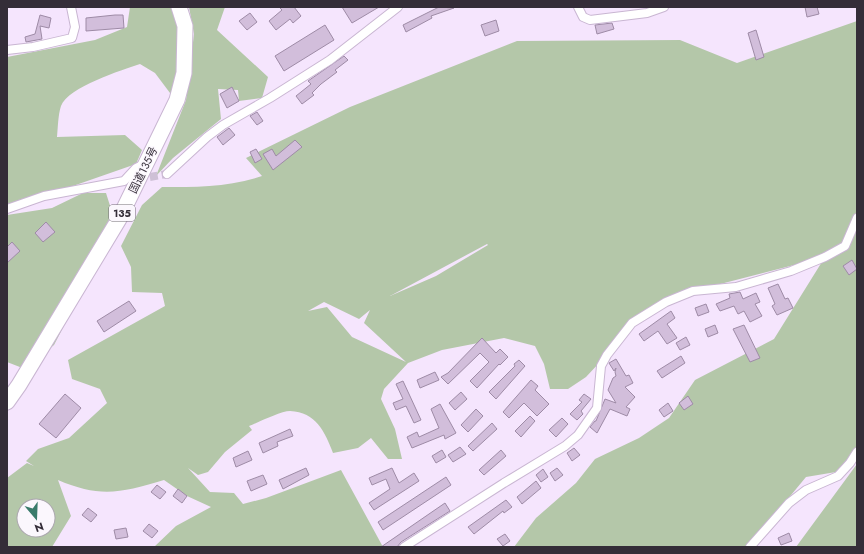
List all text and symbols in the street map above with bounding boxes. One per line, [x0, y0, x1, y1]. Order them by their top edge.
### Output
street label: 国道135号 [125, 144, 161, 196]
road number: 135 [109, 205, 135, 221]
north arrow [16, 498, 56, 538]
text: N [33, 518, 46, 536]

